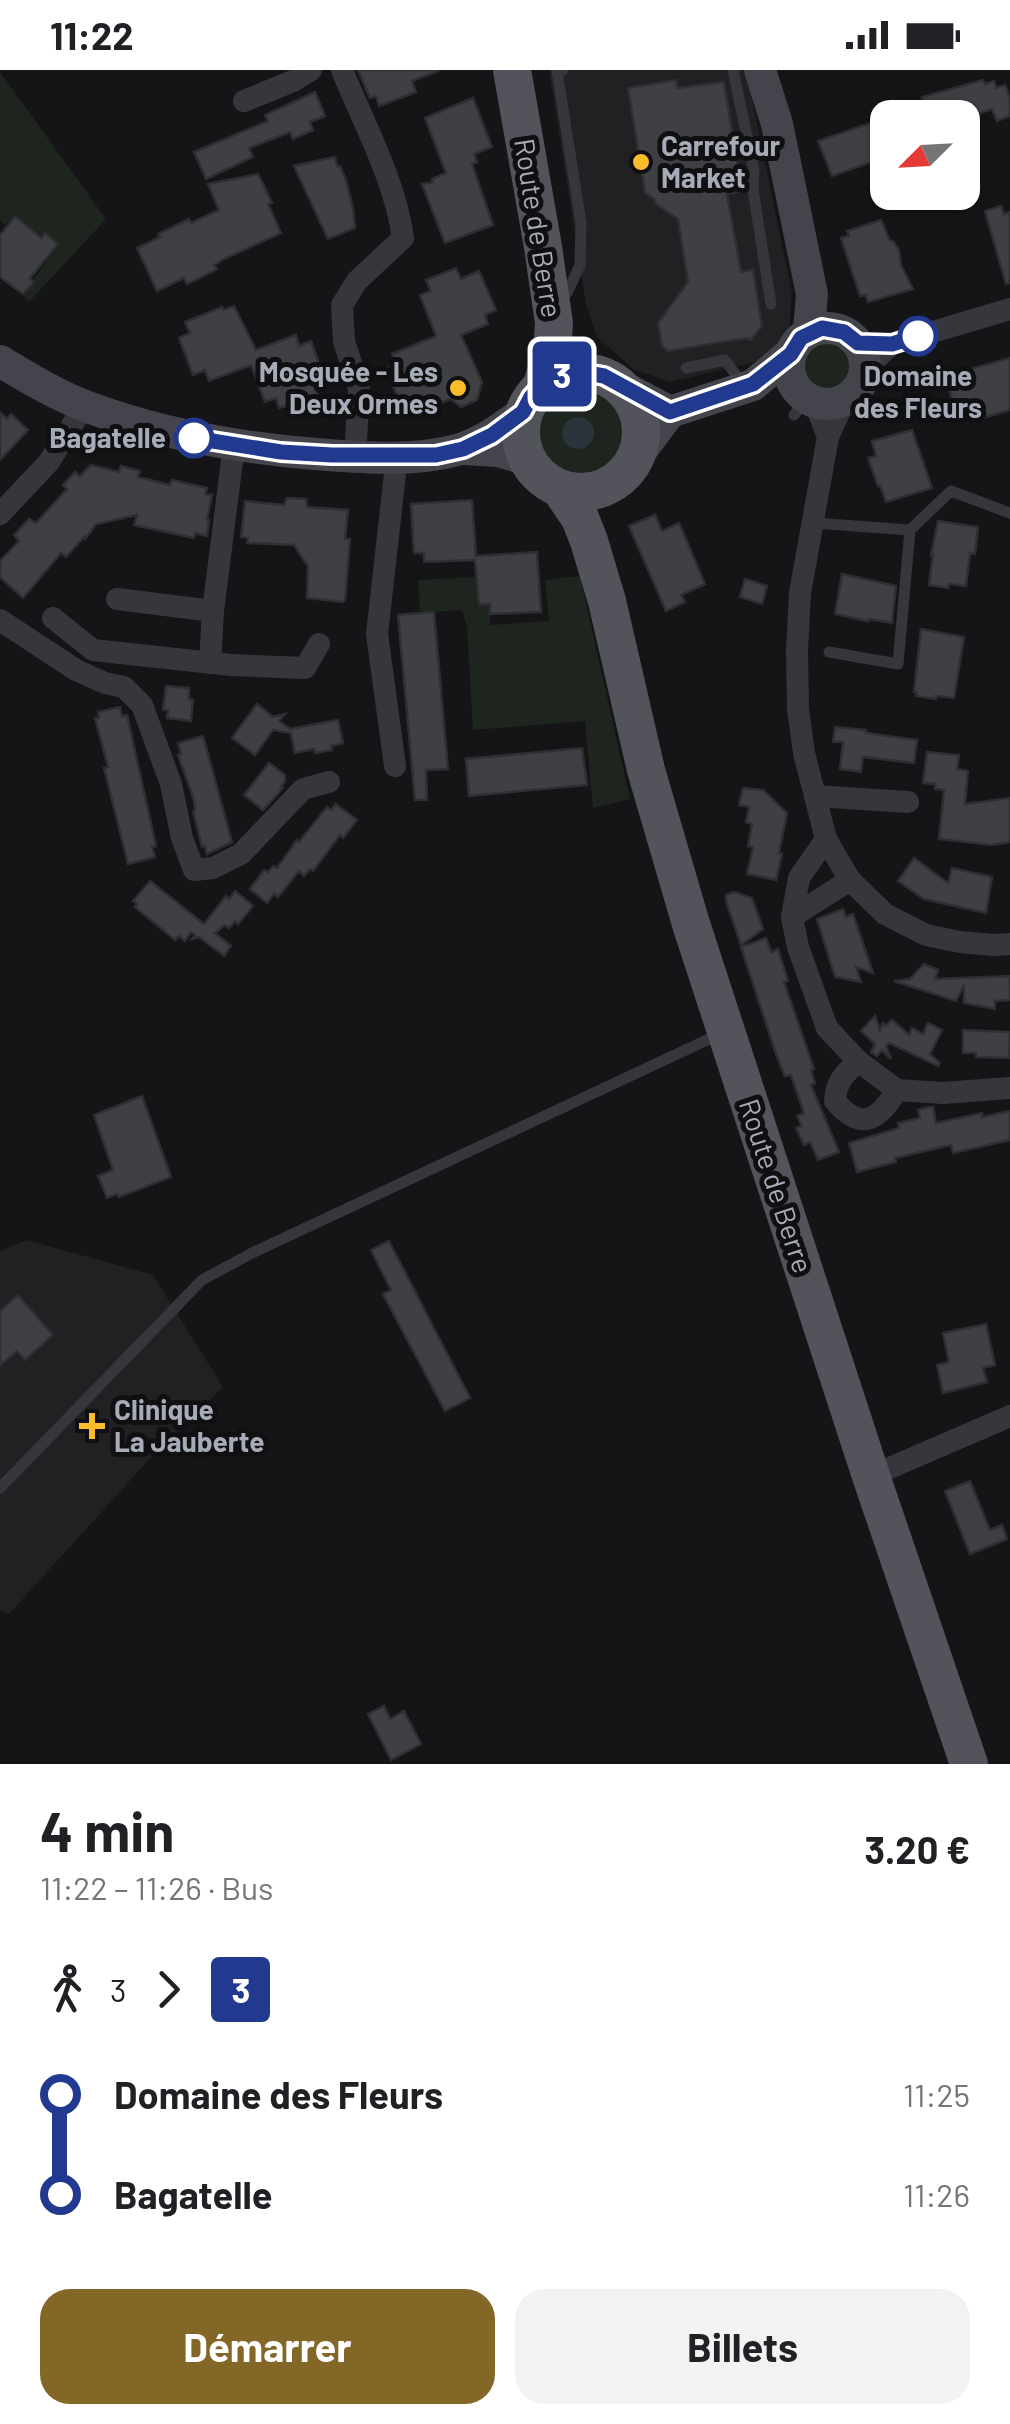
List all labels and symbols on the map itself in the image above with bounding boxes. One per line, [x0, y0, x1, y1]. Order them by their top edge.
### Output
north arrow [870, 100, 980, 210]
place label: Carrefour Market [661, 128, 781, 194]
street label: Route de Berre [508, 136, 570, 320]
marker: Carrefour Market [630, 151, 652, 173]
marker: Domaine des Fleurs [899, 317, 937, 355]
line badge: 3 [530, 342, 594, 406]
place label: Mosquée - Les Deux Ormes [259, 354, 438, 420]
place label: Domaine des Fleurs [854, 358, 982, 424]
marker: Mosquée - Les Deux Ormes [447, 377, 469, 399]
marker: Bagatelle [175, 419, 213, 457]
place label: Bagatelle [49, 420, 166, 454]
street label: Route de Berre [733, 1094, 821, 1277]
place label: Clinique La Jauberte [114, 1392, 264, 1458]
marker: Clinique La Jauberte [79, 1413, 105, 1439]

